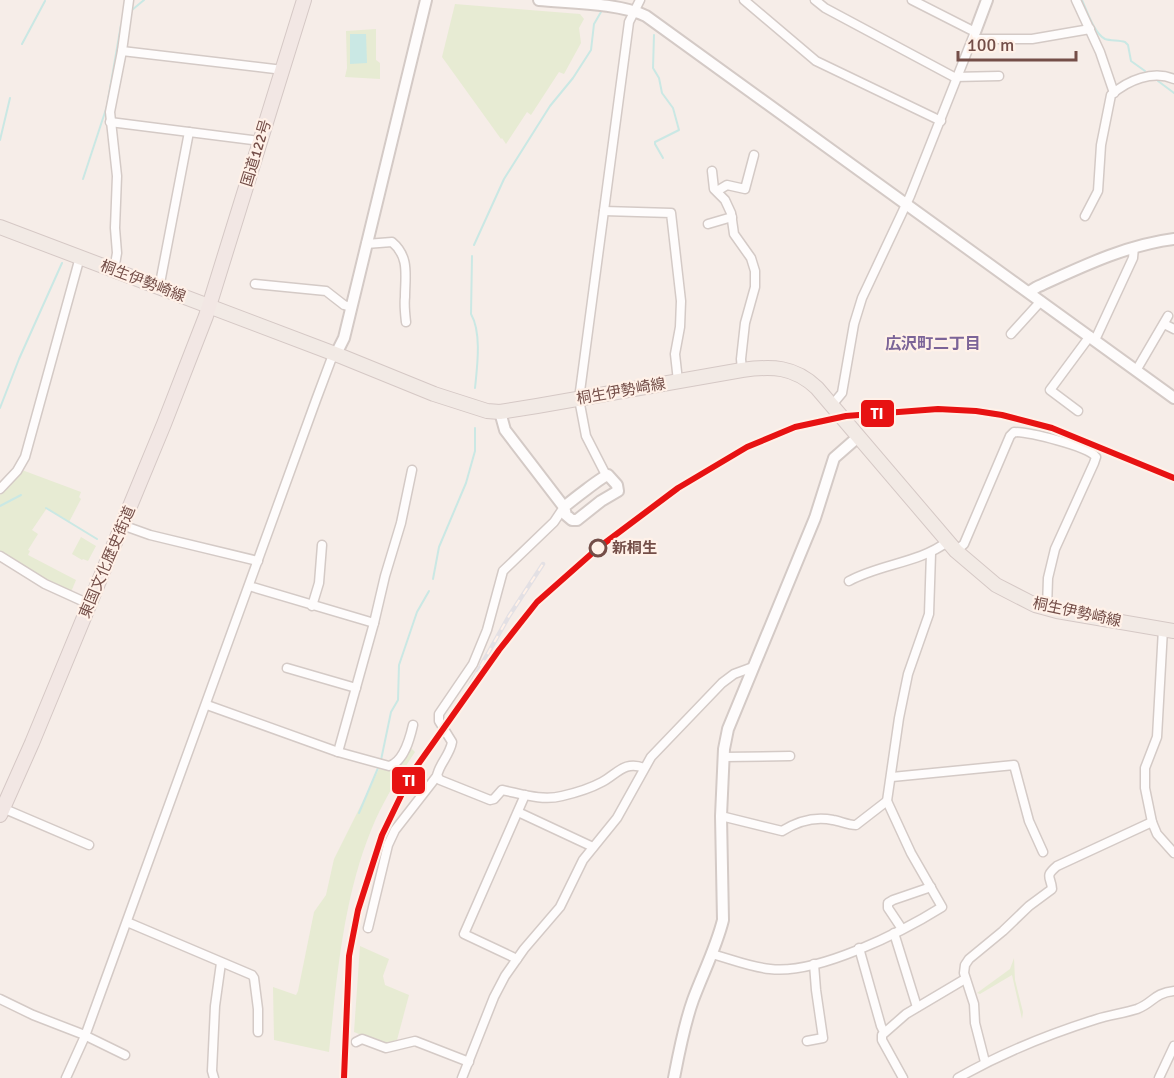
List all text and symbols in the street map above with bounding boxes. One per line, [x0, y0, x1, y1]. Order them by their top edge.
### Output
scale bar [958, 24, 1076, 62]
text: 100 m [967, 34, 1014, 56]
street label: 国道122号 [237, 117, 275, 189]
street label: 桐生伊勢崎線 [98, 256, 188, 306]
district label: 広沢町二丁目 [885, 334, 981, 354]
street label: 桐生伊勢崎線 [575, 374, 667, 408]
line badge: TI [860, 399, 895, 428]
text: TI [870, 404, 884, 424]
street label: 東国文化歴史街道 [75, 503, 139, 621]
marker: 新桐生 [589, 539, 607, 557]
place label: 新桐生 [612, 539, 657, 557]
street label: 桐生伊勢崎線 [1031, 594, 1123, 630]
line badge: TI [391, 766, 426, 795]
text: TI [402, 771, 416, 791]

